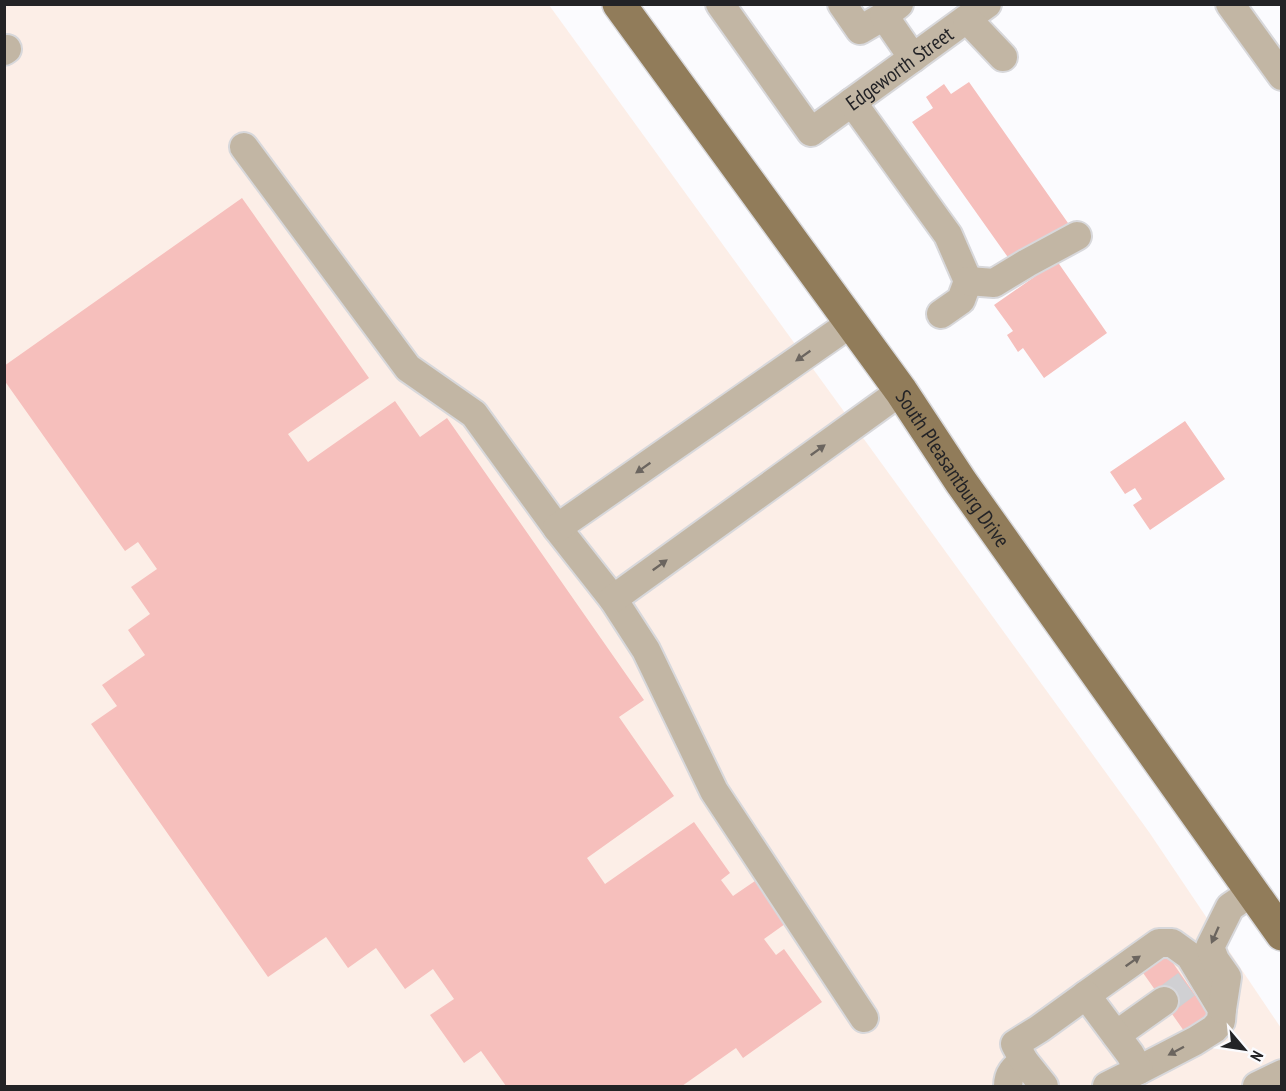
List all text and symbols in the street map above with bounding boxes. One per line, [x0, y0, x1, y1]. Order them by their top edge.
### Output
street label: Edgeworth Street [840, 20, 958, 116]
one-way arrow [795, 350, 811, 362]
street label: South Pleasantburg Drive [890, 384, 1016, 552]
one-way arrow [811, 445, 826, 457]
one-way arrow [635, 462, 651, 474]
one-way arrow [652, 559, 668, 571]
one-way arrow [1210, 926, 1219, 944]
one-way arrow [1125, 955, 1141, 967]
north arrow [1214, 1019, 1274, 1079]
one-way arrow [1168, 1046, 1185, 1056]
text: N [1246, 1048, 1268, 1065]

